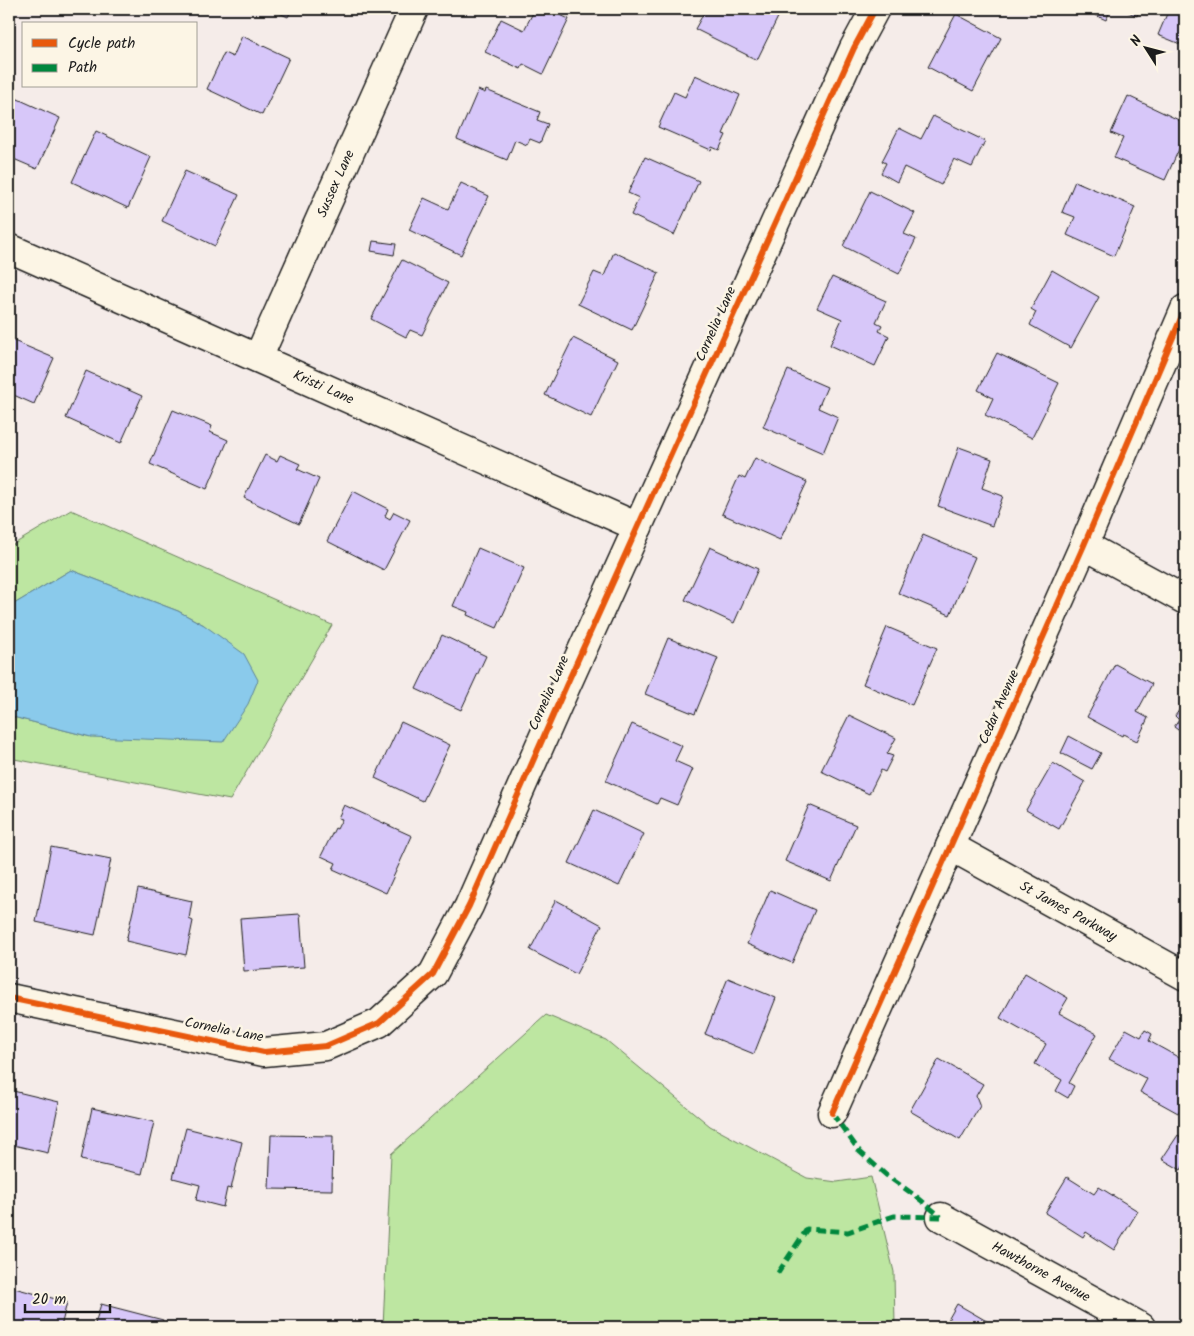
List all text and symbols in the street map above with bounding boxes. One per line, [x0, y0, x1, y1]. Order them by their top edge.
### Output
legend [22, 22, 198, 88]
north arrow [1122, 22, 1172, 72]
text: N [1125, 31, 1148, 51]
text: Cycle path [68, 32, 135, 56]
text: Path [68, 56, 97, 80]
street label: Sussex Lane [311, 146, 361, 221]
street label: Cornelia Lane [690, 282, 743, 365]
street label: Kristi Lane [289, 364, 358, 411]
street label: Cornelia Lane [523, 651, 576, 734]
street label: Cedar Avenue [973, 665, 1026, 748]
street label: St James Parkway [1015, 875, 1121, 947]
street label: Cornelia Lane [183, 1012, 266, 1049]
street label: Hawthorne Avenue [987, 1236, 1095, 1308]
scale bar [25, 1281, 110, 1313]
text: 20 m [32, 1288, 66, 1312]

